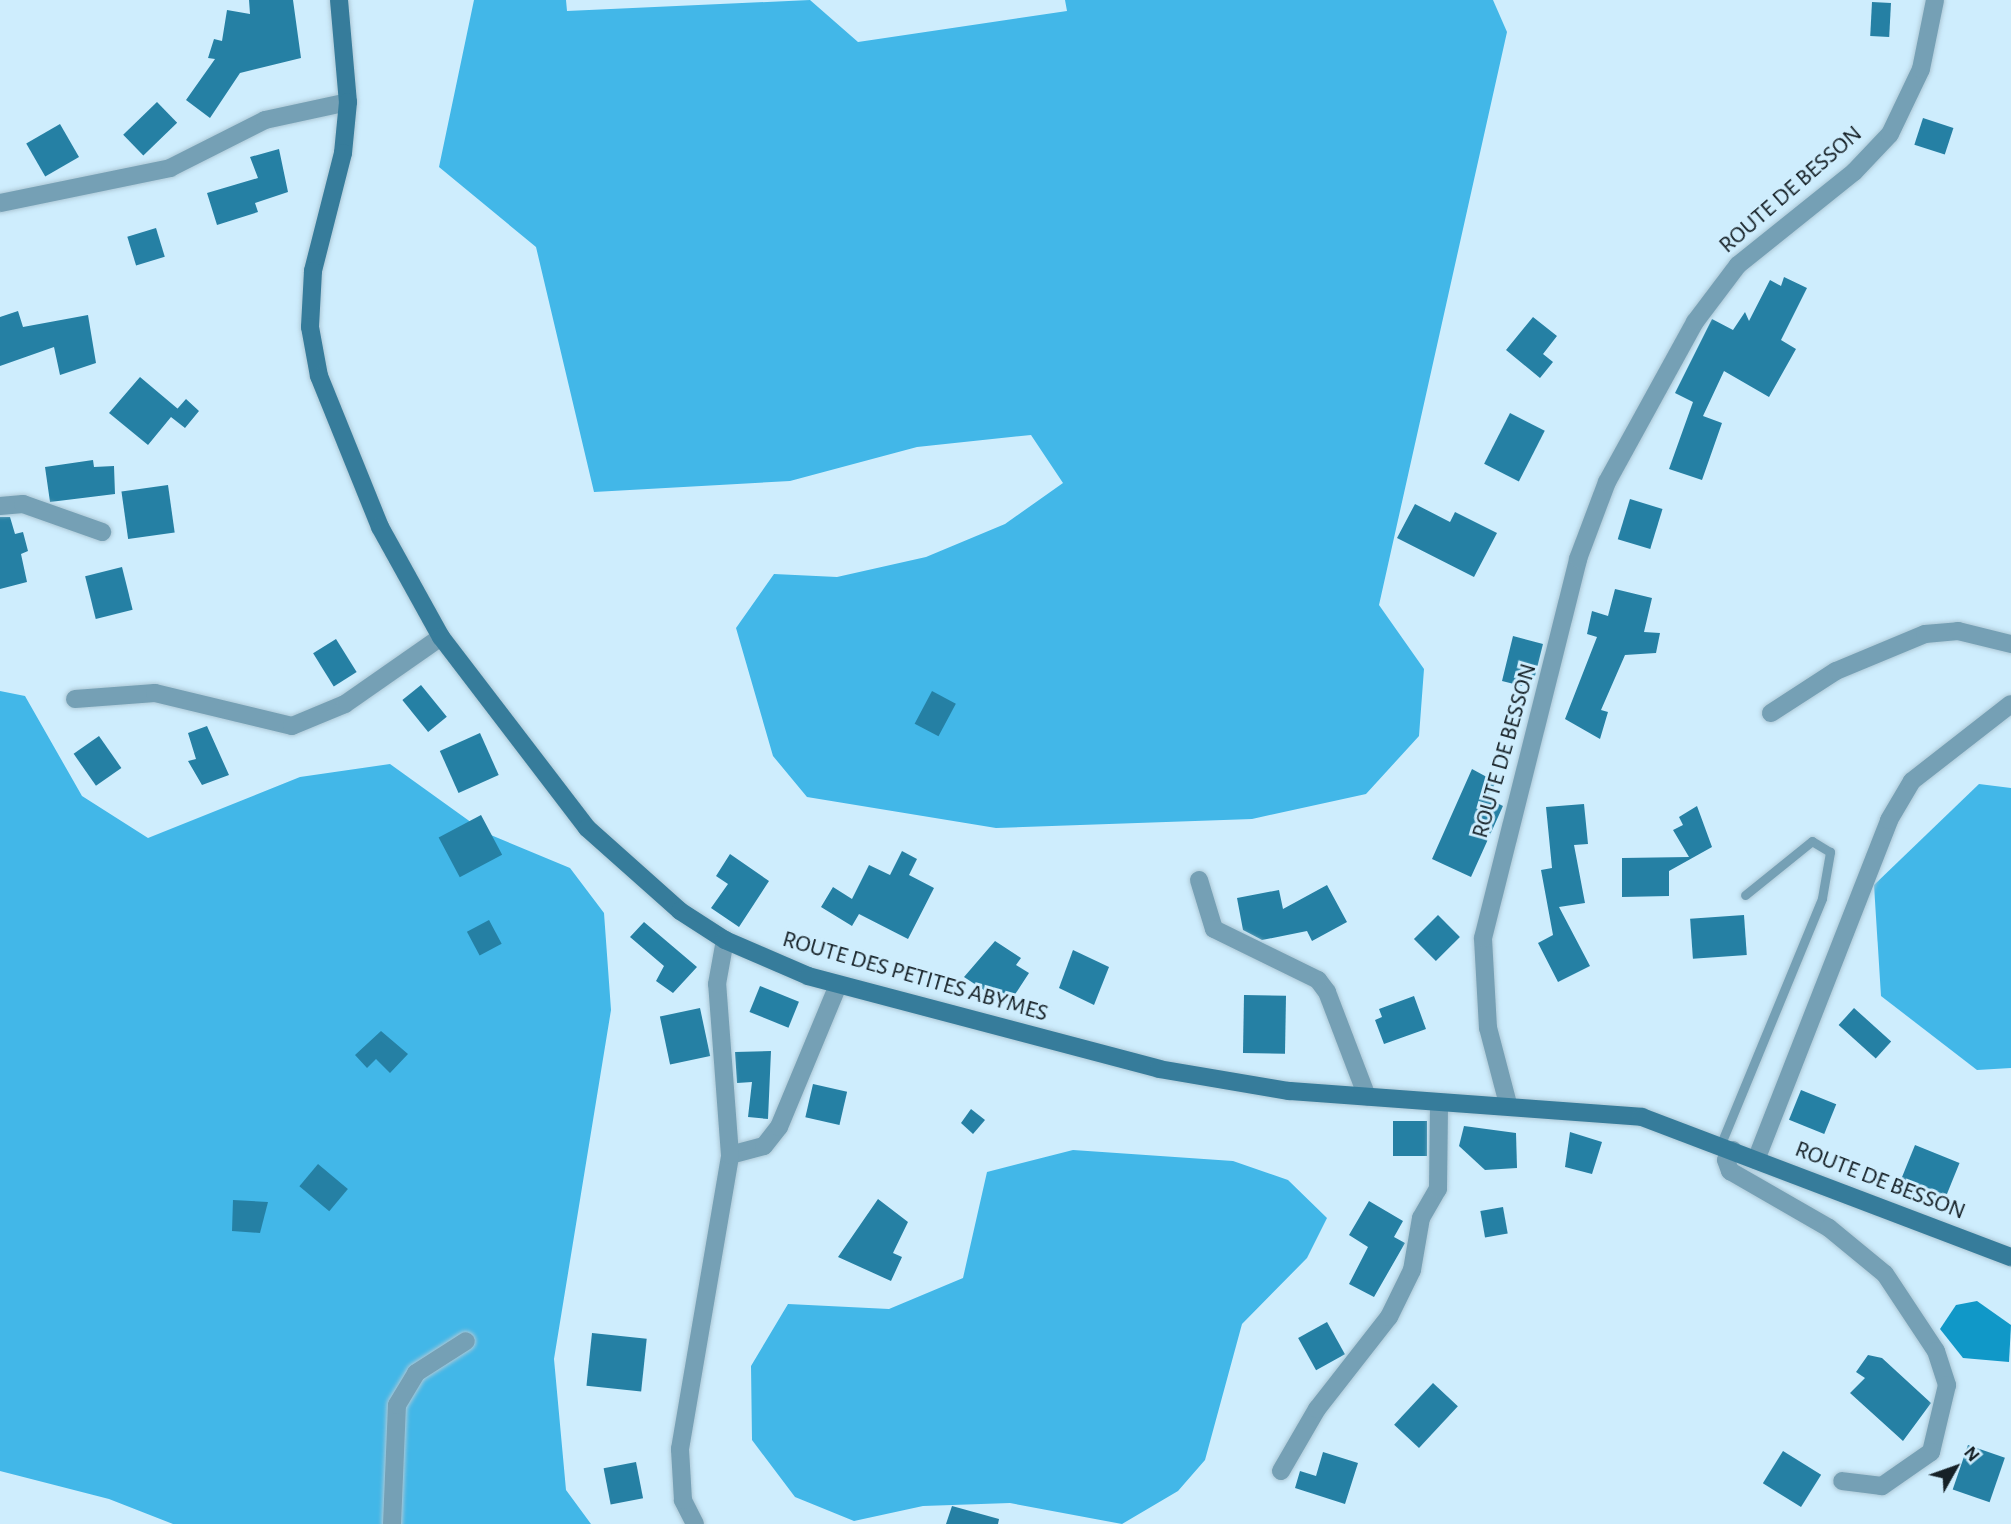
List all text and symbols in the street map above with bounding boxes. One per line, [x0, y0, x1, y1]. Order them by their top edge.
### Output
street label: ROUTE DE BESSON [1713, 120, 1869, 260]
street label: ROUTE DE BESSON [1466, 660, 1544, 842]
street label: ROUTE DES PETITES ABYMES [779, 925, 1051, 1029]
street label: ROUTE DE BESSON [1791, 1135, 1969, 1227]
north arrow [1920, 1433, 1990, 1503]
text: N [1960, 1443, 1983, 1465]

